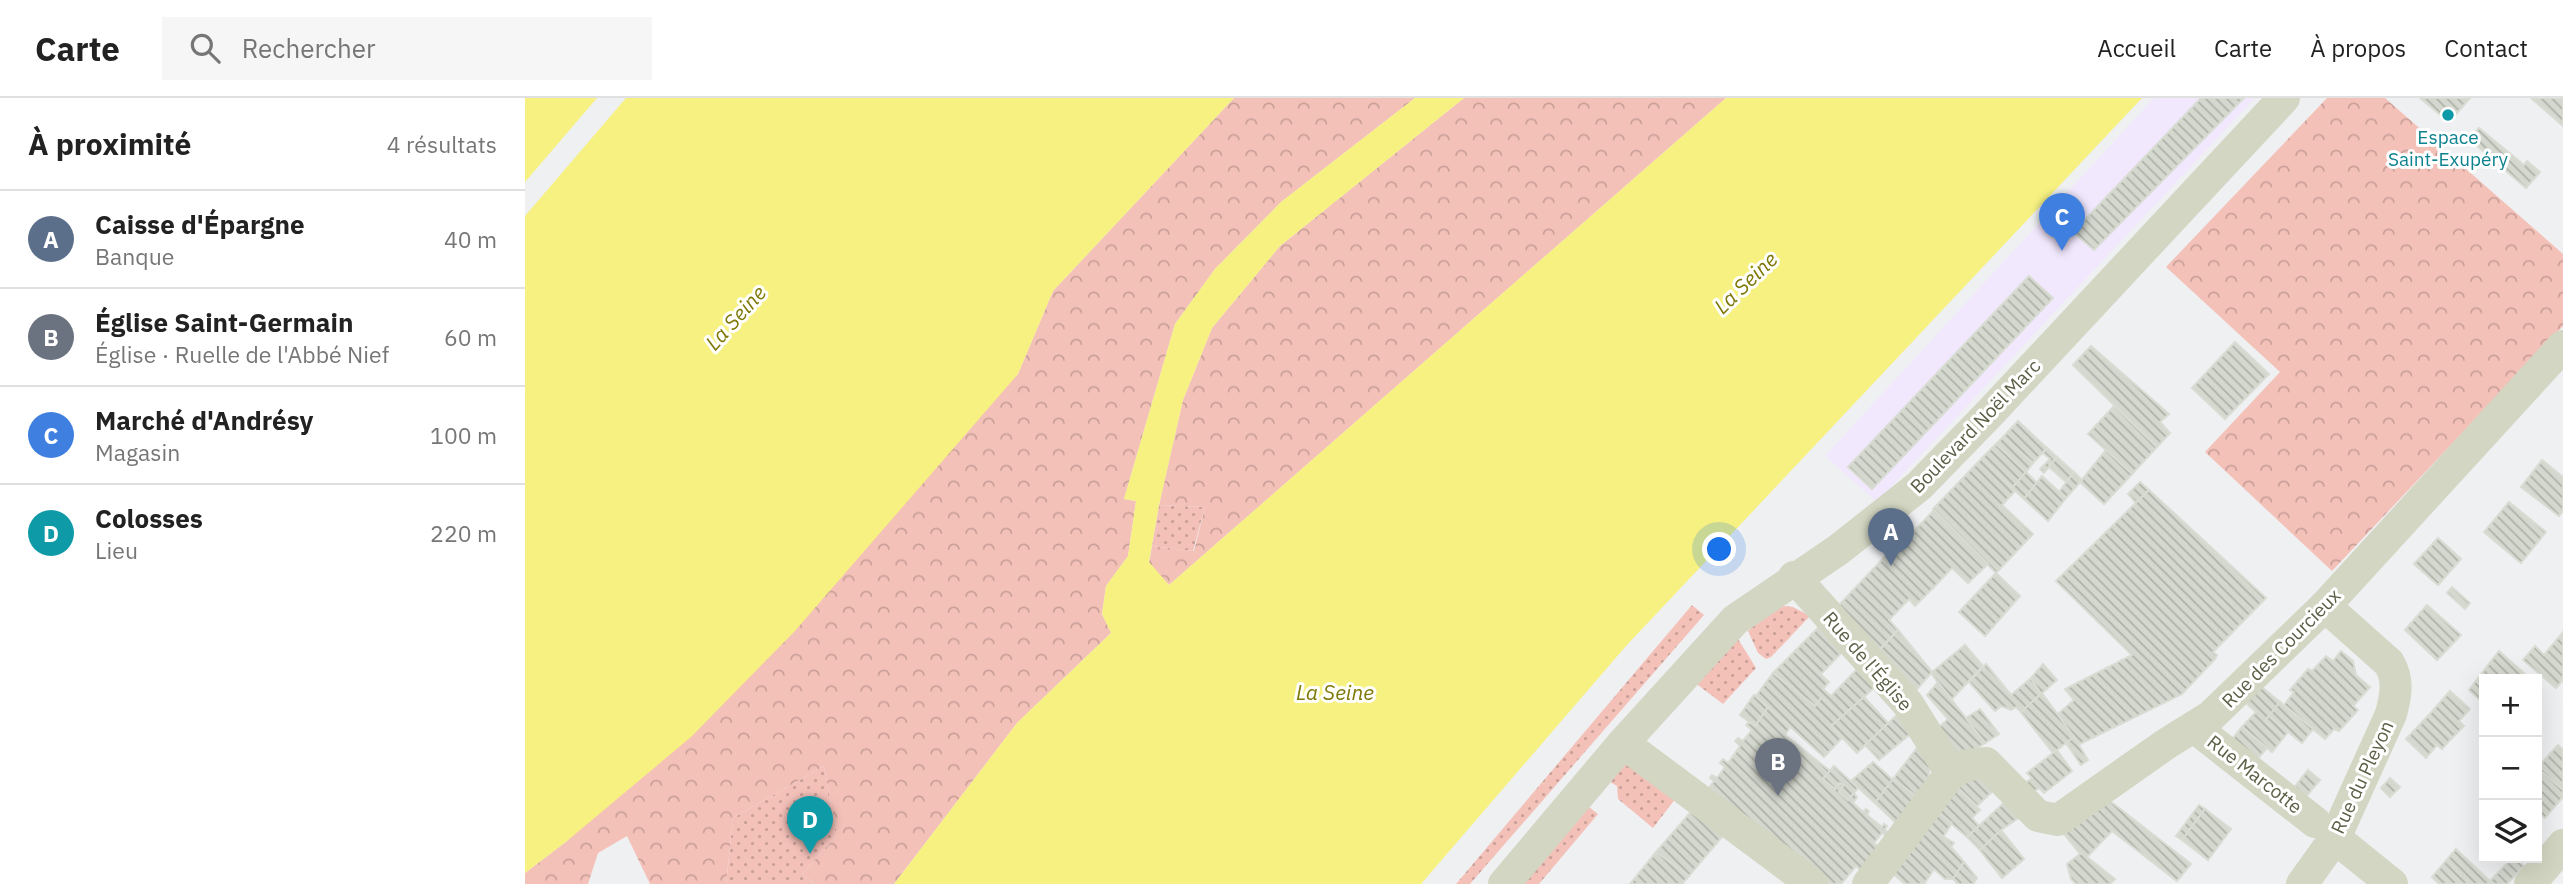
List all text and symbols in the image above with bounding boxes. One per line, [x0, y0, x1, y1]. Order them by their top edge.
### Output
search box [162, 17, 652, 80]
text: Carte [35, 27, 120, 70]
icon: search [186, 29, 224, 67]
text: Rechercher [242, 31, 376, 65]
text: Accueil [2097, 32, 2176, 64]
text: Carte [2214, 32, 2272, 64]
text: À propos [2310, 32, 2406, 64]
text: Contact [2444, 32, 2528, 64]
marker: Espace Saint-Exupéry [2440, 107, 2456, 123]
text: À proximité [28, 124, 191, 163]
place label: Espace Saint-Exupéry [2388, 125, 2509, 171]
text: 4 résultats [387, 129, 497, 159]
pin: C [2039, 193, 2085, 251]
text: Caisse d'Épargne [95, 207, 305, 241]
text: A [43, 224, 59, 254]
text: 40 m [444, 224, 497, 254]
text: Banque [95, 241, 174, 271]
water label: La Seine [1708, 245, 1783, 319]
water label: La Seine [699, 279, 772, 356]
text: Église Saint-Germain [95, 305, 353, 339]
text: B [43, 322, 59, 352]
text: 60 m [444, 322, 497, 352]
text: Église · Ruelle de l'Abbé Nief [95, 339, 389, 369]
street label: Boulevard Noël Marc [1905, 354, 2045, 498]
text: Marché d'Andrésy [95, 403, 313, 437]
text: C [44, 420, 58, 450]
text: 100 m [430, 420, 497, 450]
text: Magasin [95, 437, 180, 467]
text: Colosses [95, 501, 203, 535]
pin: A [1868, 508, 1914, 566]
text: D [43, 518, 59, 548]
text: 220 m [430, 518, 497, 548]
your location [1702, 532, 1736, 566]
text: Lieu [95, 535, 138, 565]
street label: Rue des Courcieux [2217, 583, 2346, 712]
street label: Rue de l'Église [1818, 606, 1918, 716]
map controls [2479, 674, 2542, 863]
button: + [2479, 674, 2542, 737]
water label: La Seine [1296, 678, 1374, 706]
street label: Rue du Pleyon [2325, 717, 2399, 837]
street label: Rue Marcotte [2203, 729, 2307, 819]
button: − [2479, 737, 2542, 800]
pin: B [1755, 738, 1801, 796]
pin: D [787, 796, 833, 854]
button: layers [2479, 800, 2542, 863]

